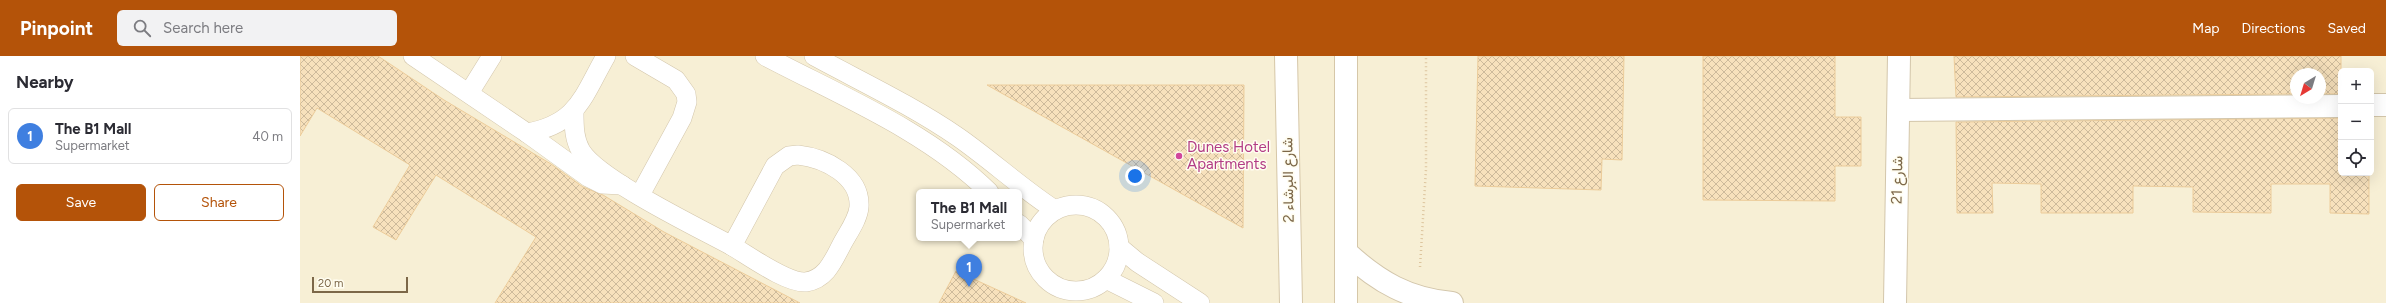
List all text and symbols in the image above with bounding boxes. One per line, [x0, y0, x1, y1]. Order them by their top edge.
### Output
search box [117, 10, 397, 46]
text: Pinpoint [20, 17, 93, 40]
icon: search [131, 17, 153, 39]
text: Search here [163, 19, 243, 37]
text: Map [2192, 20, 2220, 37]
text: Directions [2242, 20, 2305, 37]
text: Saved [2327, 20, 2366, 37]
north arrow [2290, 68, 2326, 104]
map controls [2338, 68, 2374, 176]
button: + [2338, 68, 2374, 104]
text: Nearby [16, 72, 74, 92]
button: − [2338, 104, 2374, 140]
text: The B1 Mall [55, 120, 132, 138]
text: 1 [27, 129, 33, 144]
text: 40 m [252, 129, 283, 144]
street label: شارع البرشاء 2 [1278, 137, 1300, 223]
text: Supermarket [55, 138, 130, 153]
place label: Dunes Hotel Apartments [1187, 138, 1270, 173]
button: locate [2338, 140, 2374, 176]
marker: Dunes Hotel Apartments [1174, 151, 1184, 161]
street label: شارع 21 [1888, 155, 1908, 204]
your location [1125, 166, 1145, 186]
button: Save [16, 184, 146, 221]
button: Share [154, 184, 284, 221]
popup [916, 189, 1022, 241]
text: The B1 Mall [931, 199, 1007, 217]
text: Supermarket [931, 217, 1005, 232]
pin: 1 [956, 254, 982, 287]
scale bar [312, 275, 408, 294]
text: 20 m [318, 277, 343, 290]

